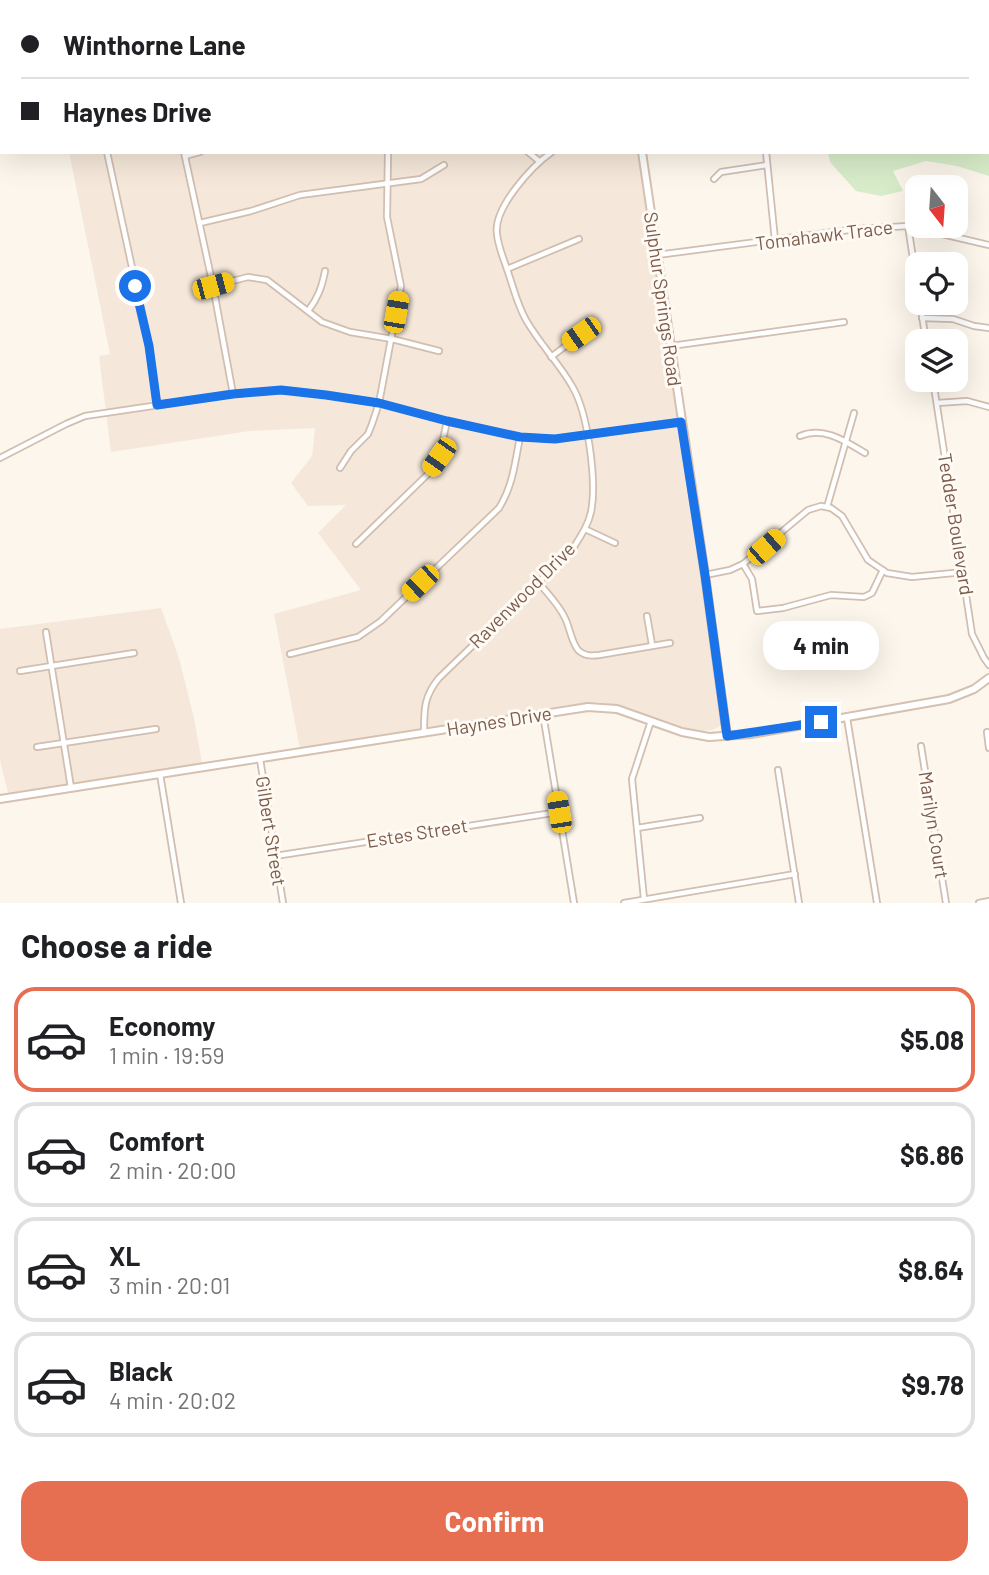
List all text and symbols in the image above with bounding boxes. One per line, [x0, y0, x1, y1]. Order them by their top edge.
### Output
text: Winthorne Lane [63, 29, 246, 60]
text: Haynes Drive [63, 96, 212, 127]
north arrow [905, 175, 968, 238]
map controls [905, 175, 968, 392]
street label: Sulphur Springs Road [640, 210, 687, 388]
street label: Tomahawk Trace [754, 215, 894, 254]
button: locate [905, 252, 968, 315]
route start [119, 270, 151, 302]
car [190, 270, 237, 302]
car [383, 289, 410, 335]
car [558, 313, 605, 355]
button: layers [905, 329, 968, 392]
car [419, 434, 460, 480]
street label: Tedder Boulevard [934, 451, 979, 597]
car [744, 525, 789, 569]
street label: Ravenwood Drive [464, 537, 580, 653]
car [398, 561, 443, 605]
callout: 4 min [763, 620, 879, 670]
text: 4 min [793, 631, 849, 659]
street label: Haynes Drive [445, 701, 553, 740]
route end [805, 706, 837, 738]
street label: Marilyn Court [915, 770, 954, 880]
street label: Gilbert Street [251, 774, 292, 888]
car [546, 790, 573, 834]
street label: Estes Street [365, 813, 469, 852]
text: Choose a ride [21, 926, 213, 964]
icon: car [25, 1008, 88, 1071]
text: Economy [109, 1010, 215, 1041]
text: $5.08 [900, 1024, 964, 1055]
text: 1 min · 19:59 [109, 1041, 225, 1069]
icon: car [25, 1123, 88, 1186]
text: Comfort [109, 1125, 205, 1156]
text: $6.86 [900, 1139, 964, 1170]
text: 2 min · 20:00 [109, 1156, 236, 1184]
icon: car [25, 1238, 88, 1301]
text: XL [109, 1240, 140, 1271]
text: $8.64 [898, 1254, 964, 1285]
text: 3 min · 20:01 [109, 1271, 230, 1299]
icon: car [25, 1353, 88, 1416]
text: Black [109, 1355, 173, 1386]
text: $9.78 [901, 1369, 964, 1400]
text: 4 min · 20:02 [109, 1386, 236, 1414]
button: Confirm [21, 1481, 968, 1561]

